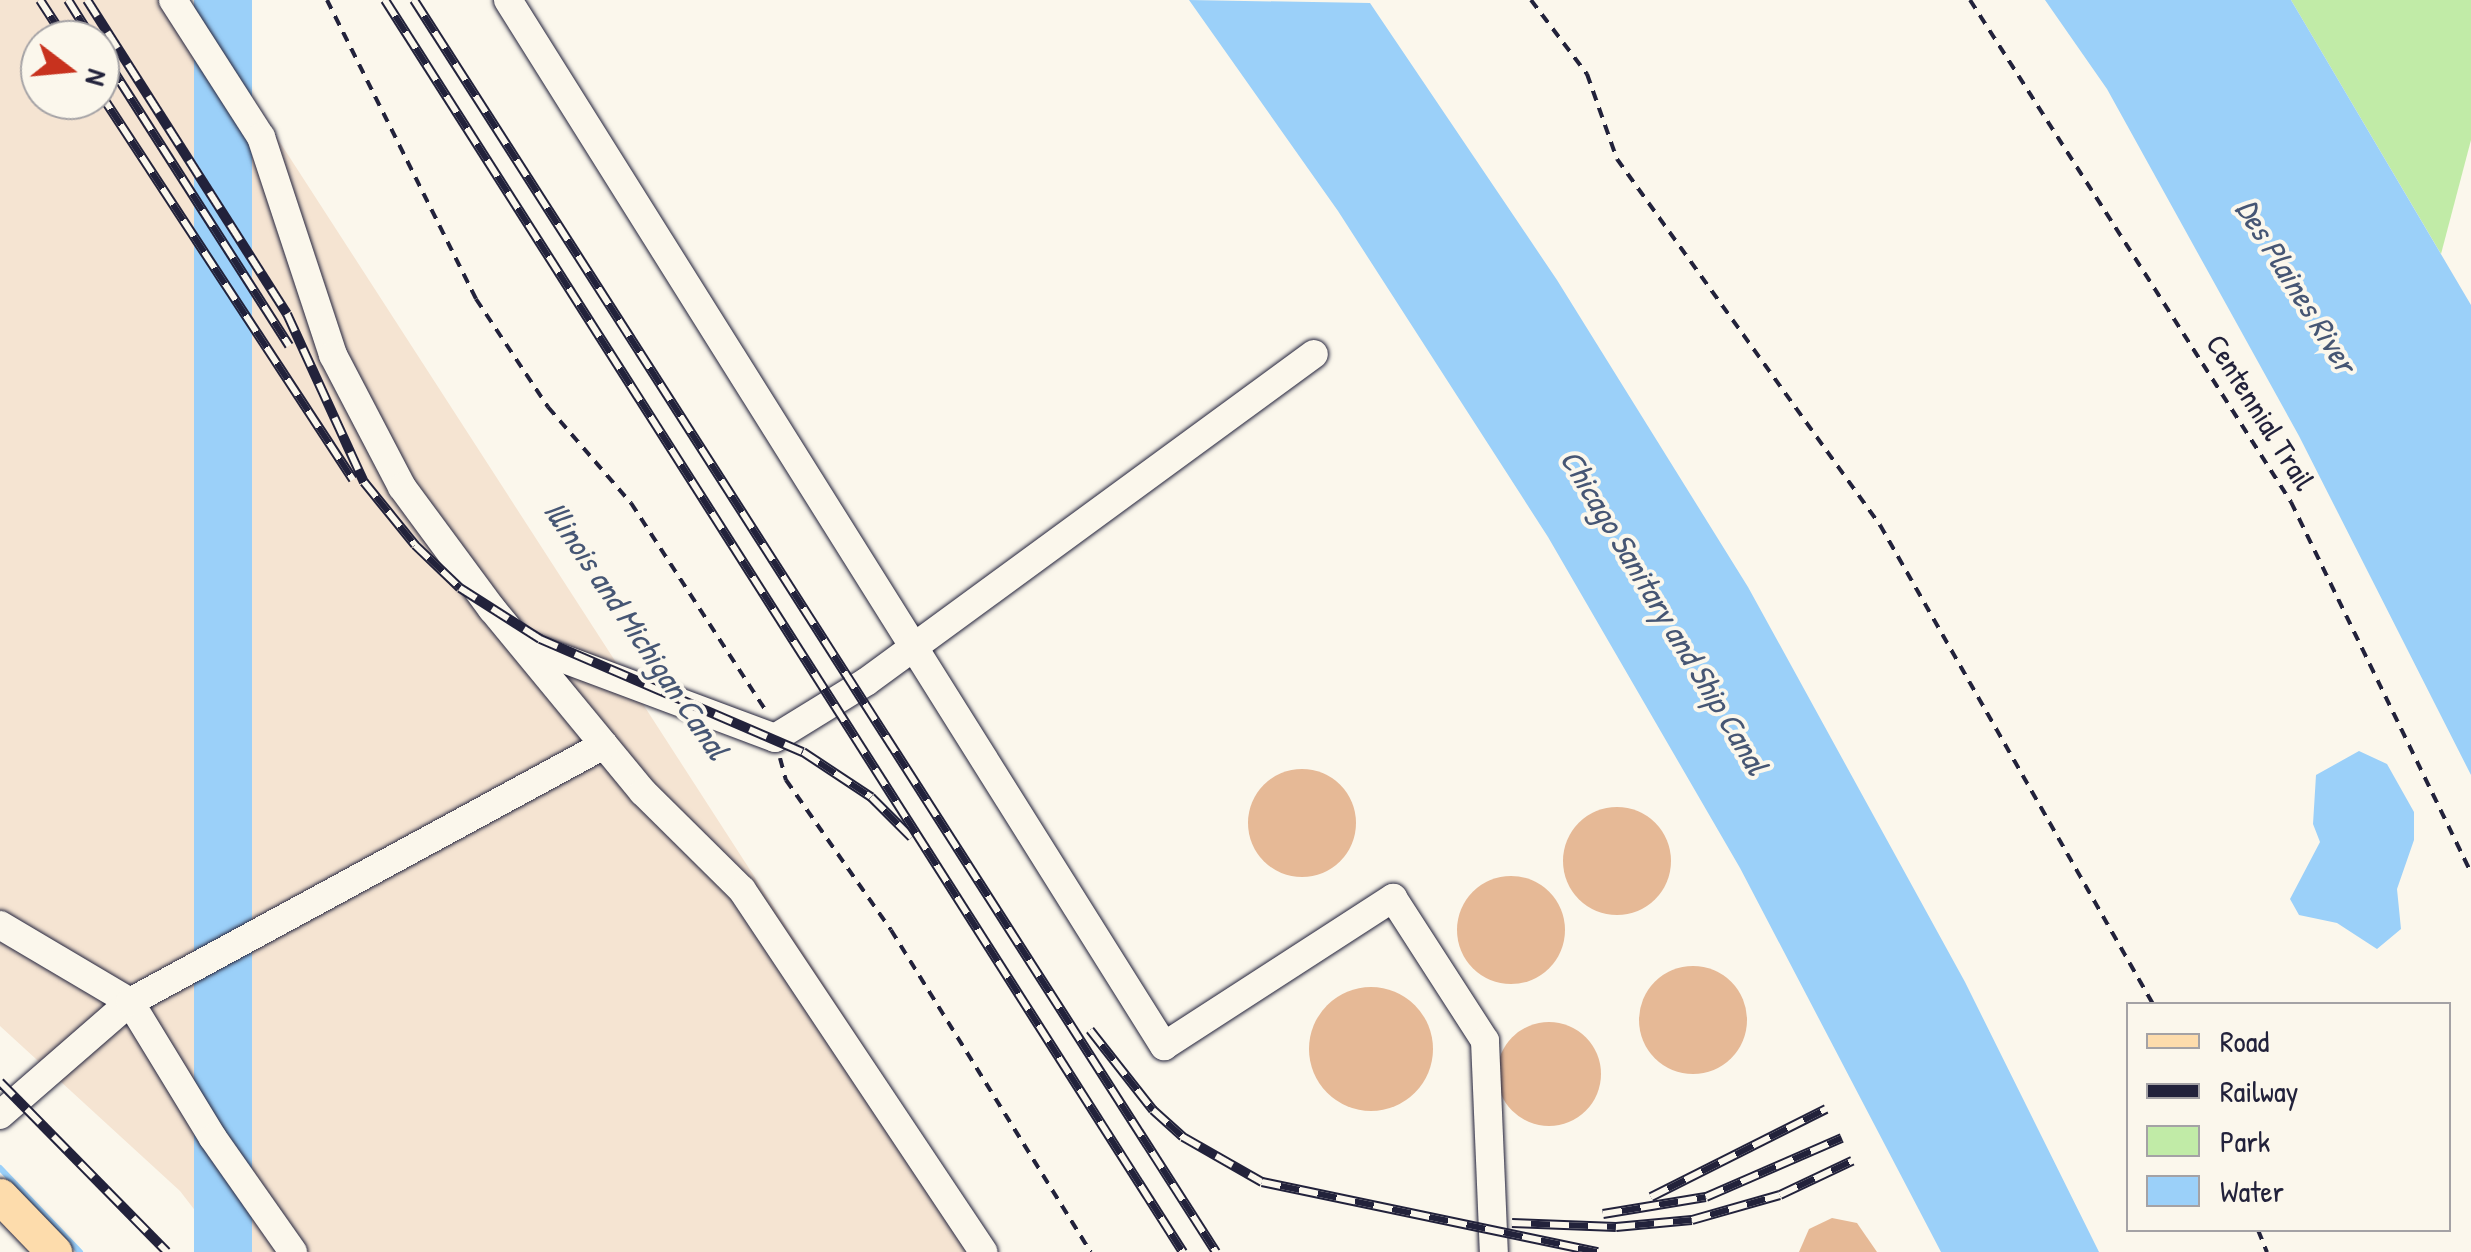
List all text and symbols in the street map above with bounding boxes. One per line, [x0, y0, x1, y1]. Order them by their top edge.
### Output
north arrow [20, 20, 120, 120]
text: N [77, 65, 117, 90]
water label: Des Plaines River [2227, 192, 2365, 380]
street label: Centennial Trail [2199, 328, 2323, 496]
water label: Chicago Sanitary and Ship Canal [1552, 443, 1776, 781]
water label: Illinois and Michigan Canal [535, 494, 737, 766]
legend [2126, 1002, 2451, 1232]
text: Road [2220, 1021, 2269, 1061]
text: Railway [2220, 1071, 2298, 1111]
text: Park [2220, 1121, 2270, 1161]
text: Water [2220, 1171, 2284, 1211]

